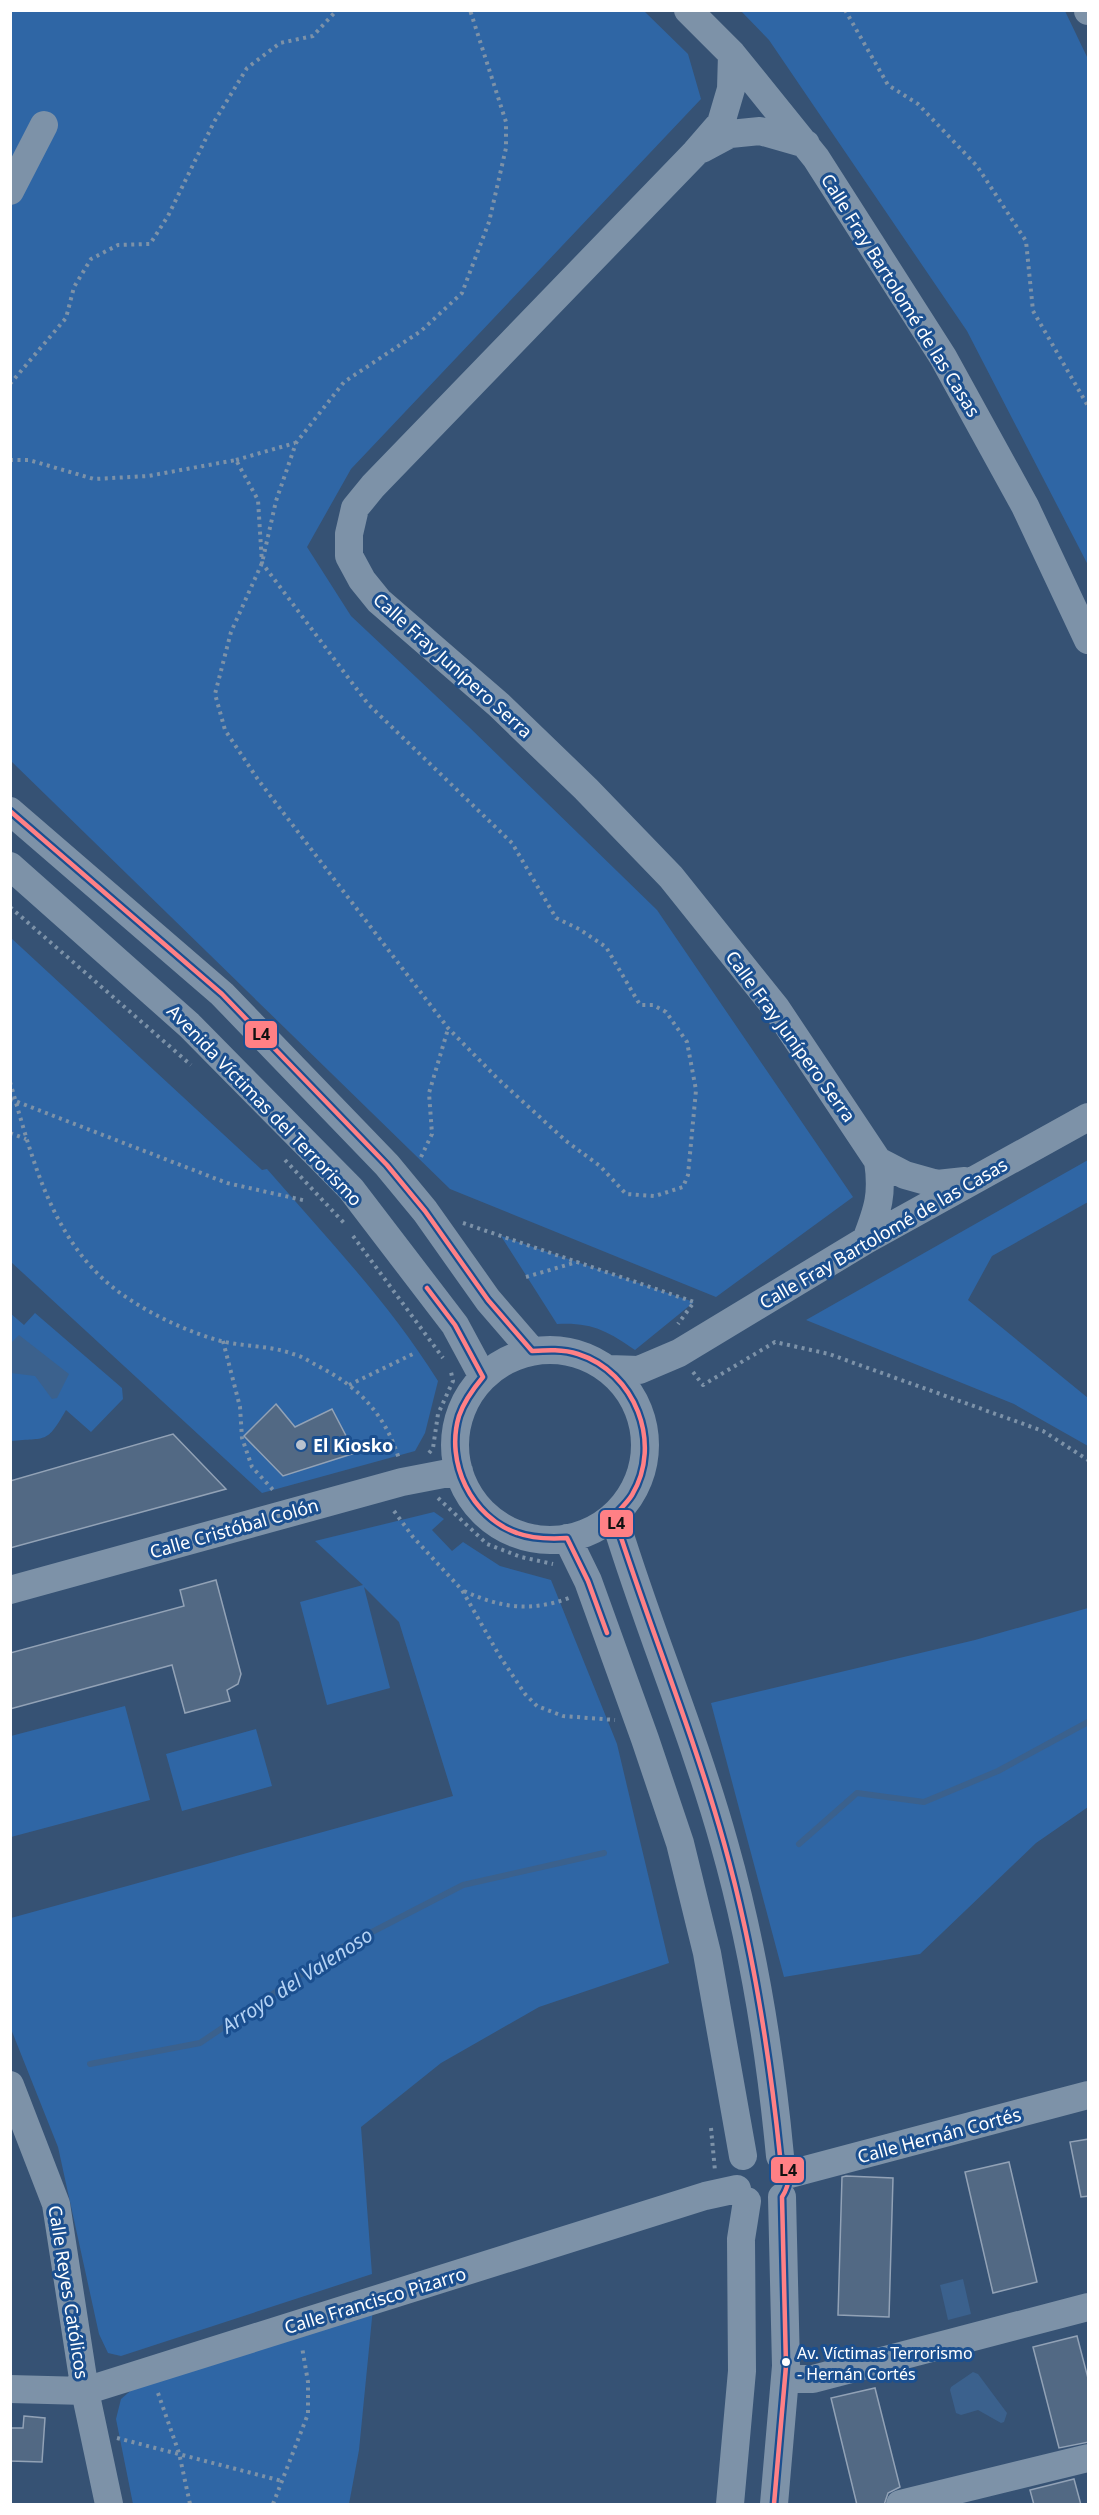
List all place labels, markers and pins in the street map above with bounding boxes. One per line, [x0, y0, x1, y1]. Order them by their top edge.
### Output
place label: El Kiosko [313, 1433, 393, 1457]
marker: El Kiosko [294, 1438, 308, 1452]
place label: Av. Víctimas Terrorismo - Hernán Cortés [797, 2342, 973, 2385]
marker: Av. Víctimas Terrorismo - Hernán Cortés [780, 2356, 792, 2368]

